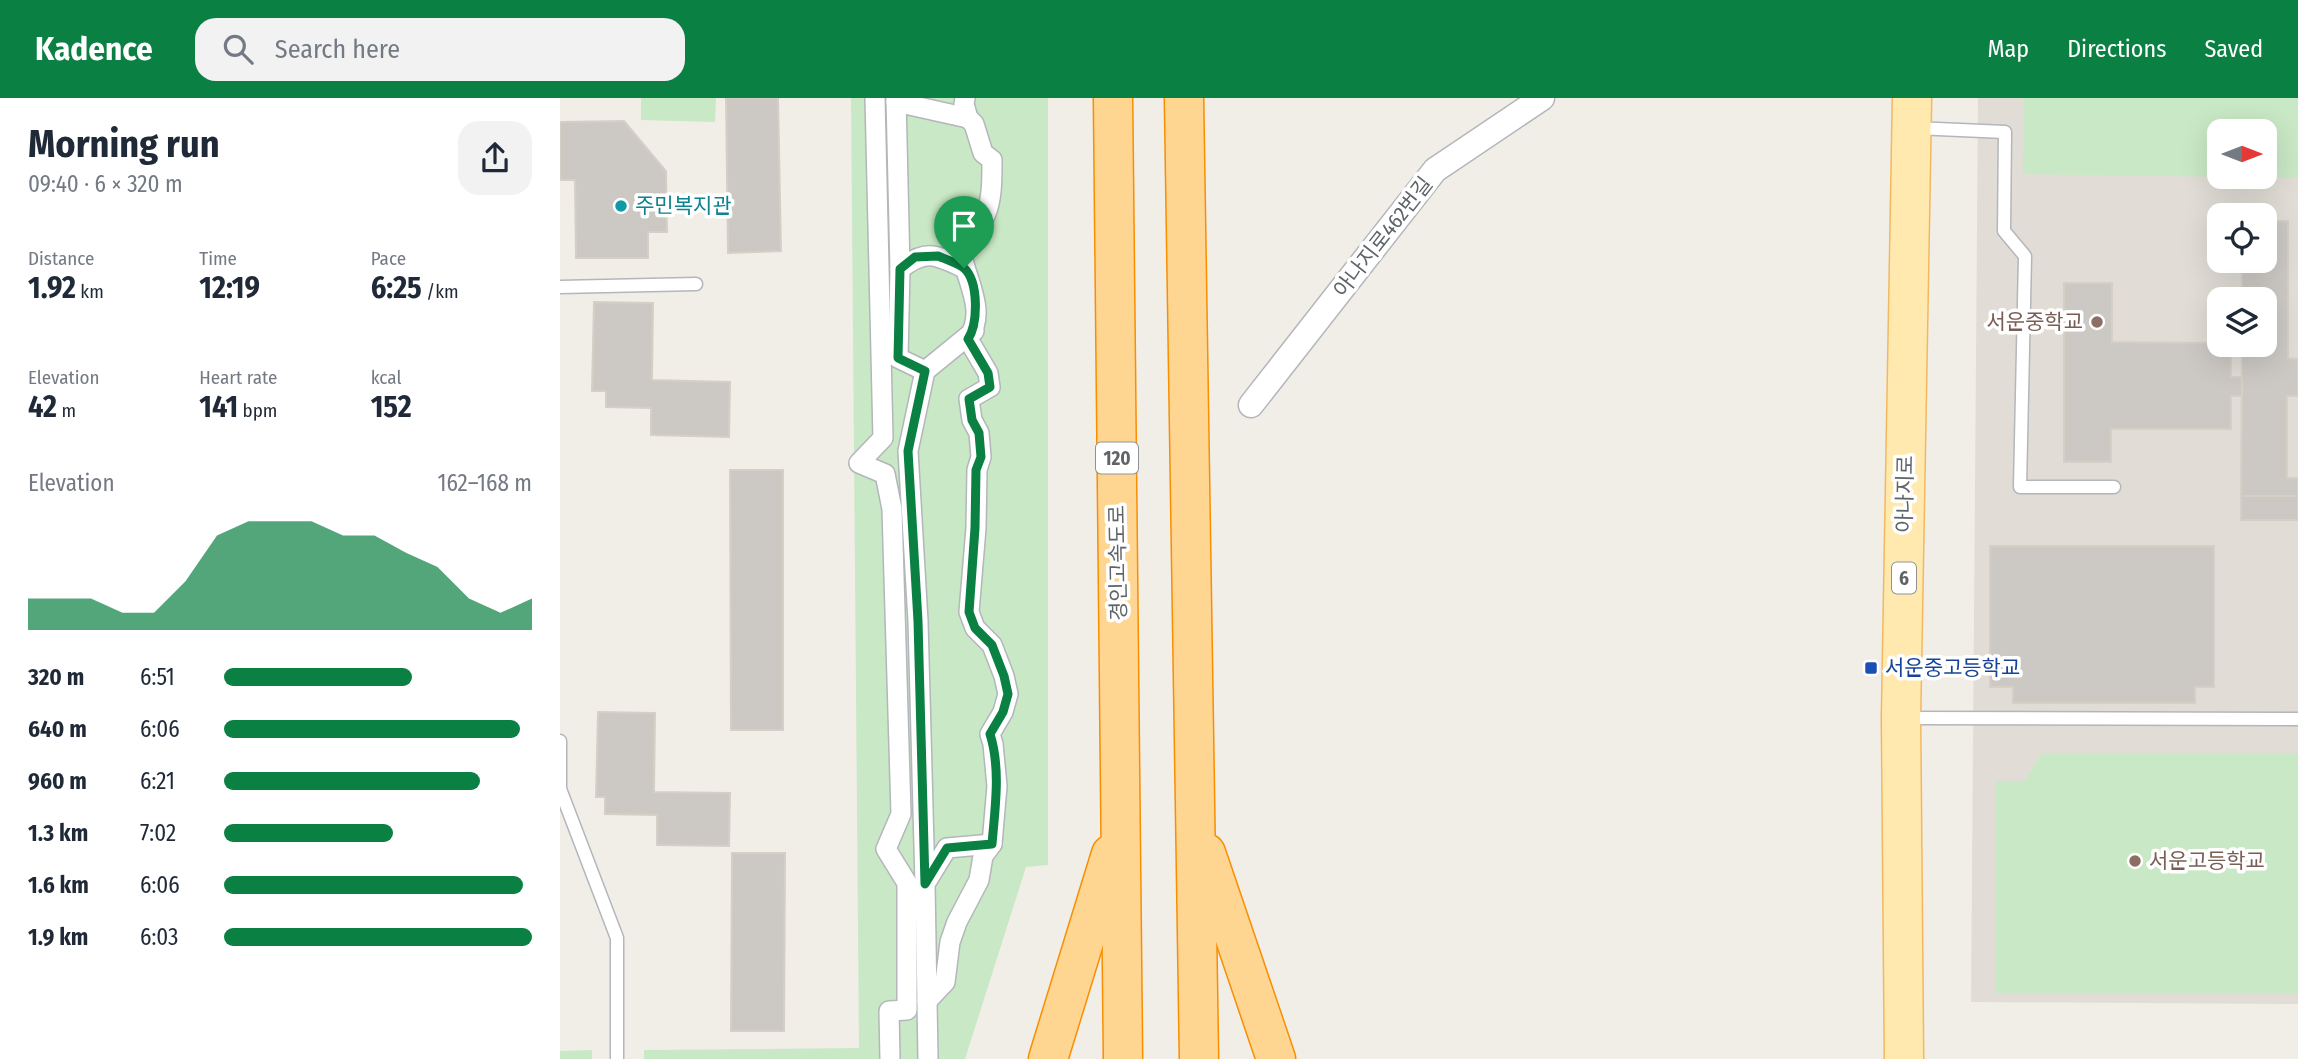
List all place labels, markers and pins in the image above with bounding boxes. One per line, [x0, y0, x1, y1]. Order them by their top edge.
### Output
place label: 주민복지관 [635, 193, 732, 219]
pin [934, 196, 994, 268]
marker: 주민복지관 [613, 198, 629, 214]
place label: 서운중학교 [1986, 309, 2083, 335]
marker: 서운중학교 [2089, 314, 2105, 330]
place label: 서운중고등학교 [1885, 655, 2020, 681]
marker: 서운중고등학교 [1863, 660, 1879, 676]
place label: 서운고등학교 [2149, 848, 2265, 874]
marker: 서운고등학교 [2127, 853, 2143, 869]

